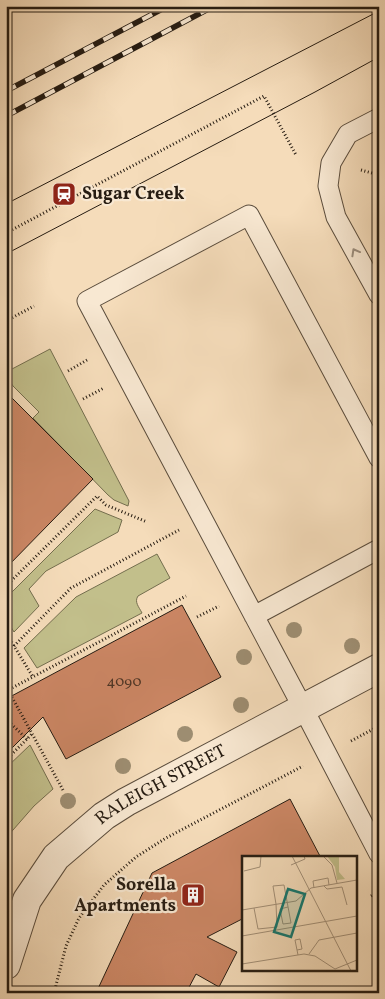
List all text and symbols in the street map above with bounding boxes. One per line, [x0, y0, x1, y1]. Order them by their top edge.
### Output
station icon: Sugar Creek [51, 181, 77, 207]
place label: Sugar Creek [82, 182, 184, 207]
one-way arrow [352, 248, 362, 257]
house number: 4090 [107, 672, 141, 693]
street label: RALEIGH STREET [90, 738, 231, 831]
inset map [242, 856, 358, 972]
place label: Sorella Apartments [74, 873, 176, 919]
building icon: Sorella Apartments [180, 882, 206, 908]

